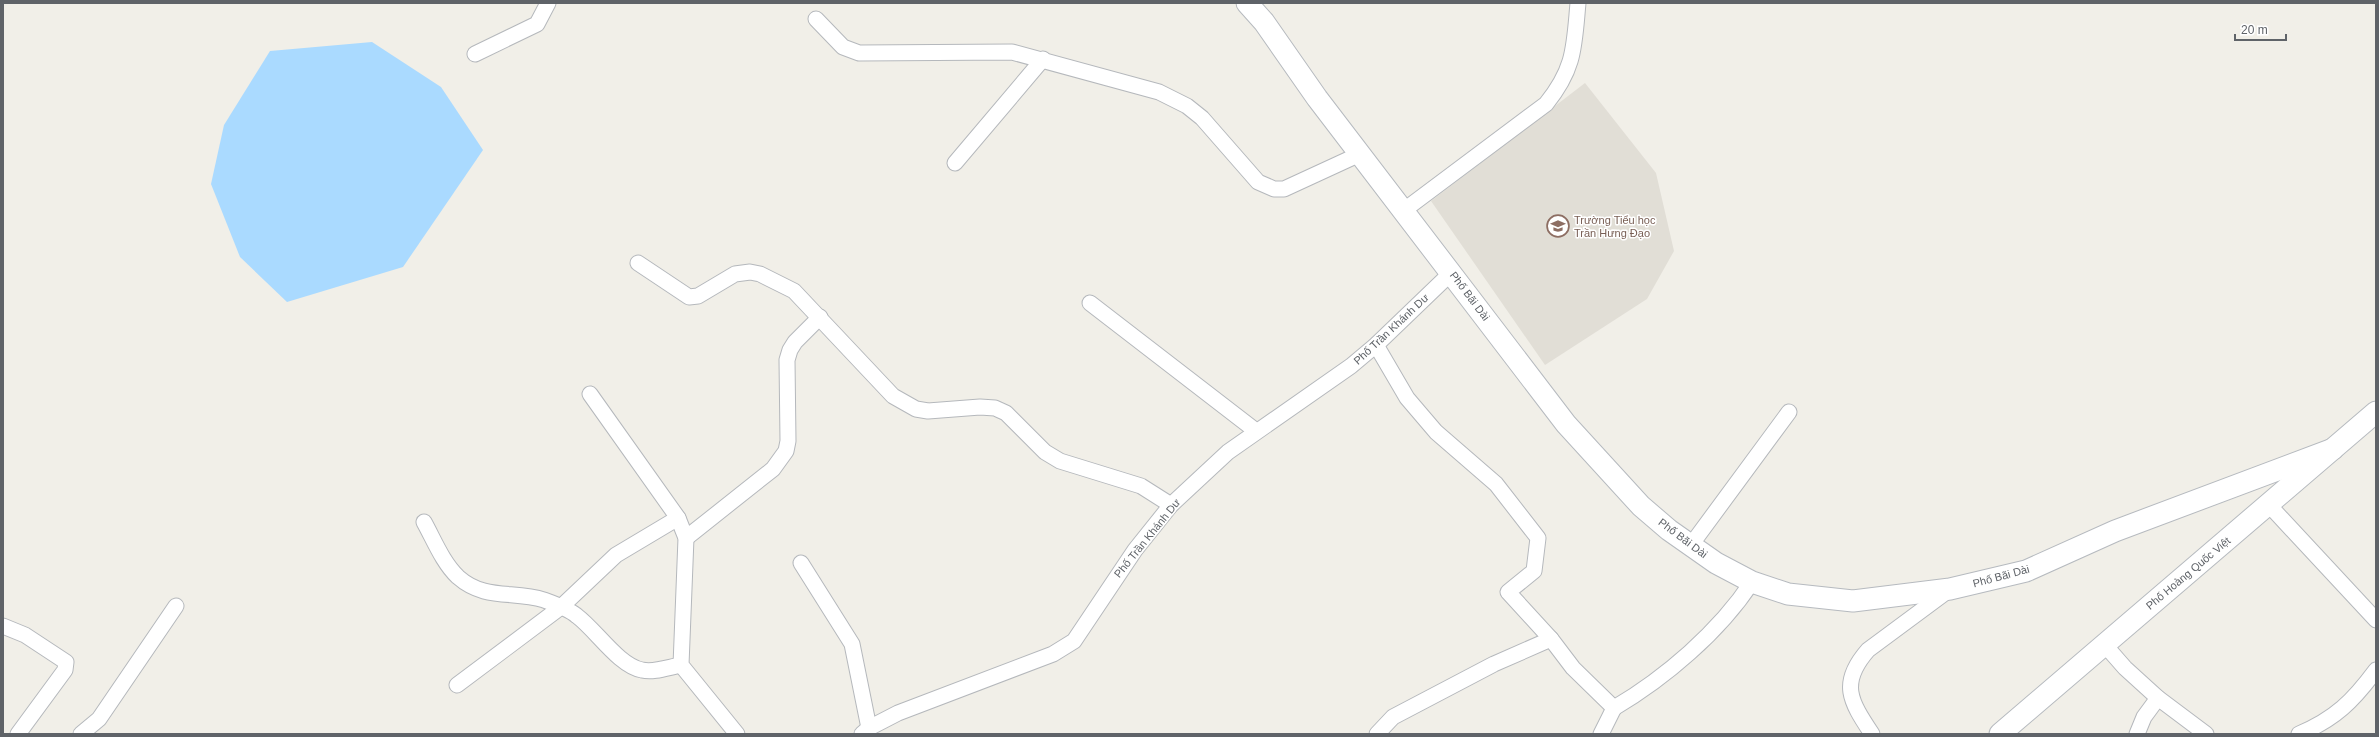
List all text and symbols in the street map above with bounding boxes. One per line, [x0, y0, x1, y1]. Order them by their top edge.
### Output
scale bar [2235, 16, 2286, 42]
text: 20 m [2241, 23, 2268, 37]
school or university icon: Trường Tiểu học Trần Hưng Đạo [1545, 213, 1571, 239]
place label: Trường Tiểu học Trần Hưng Đạo [1574, 214, 1656, 239]
street label: Phố Bãi Dài [1448, 269, 1492, 323]
street label: Phố Trần Khánh Dư [1351, 291, 1431, 367]
street label: Phố Trần Khánh Dư [1112, 496, 1183, 580]
street label: Phố Bãi Dài [1656, 516, 1710, 560]
street label: Phố Hoàng Quốc Việt [2143, 534, 2233, 612]
street label: Phố Bãi Dài [1971, 563, 2031, 589]

